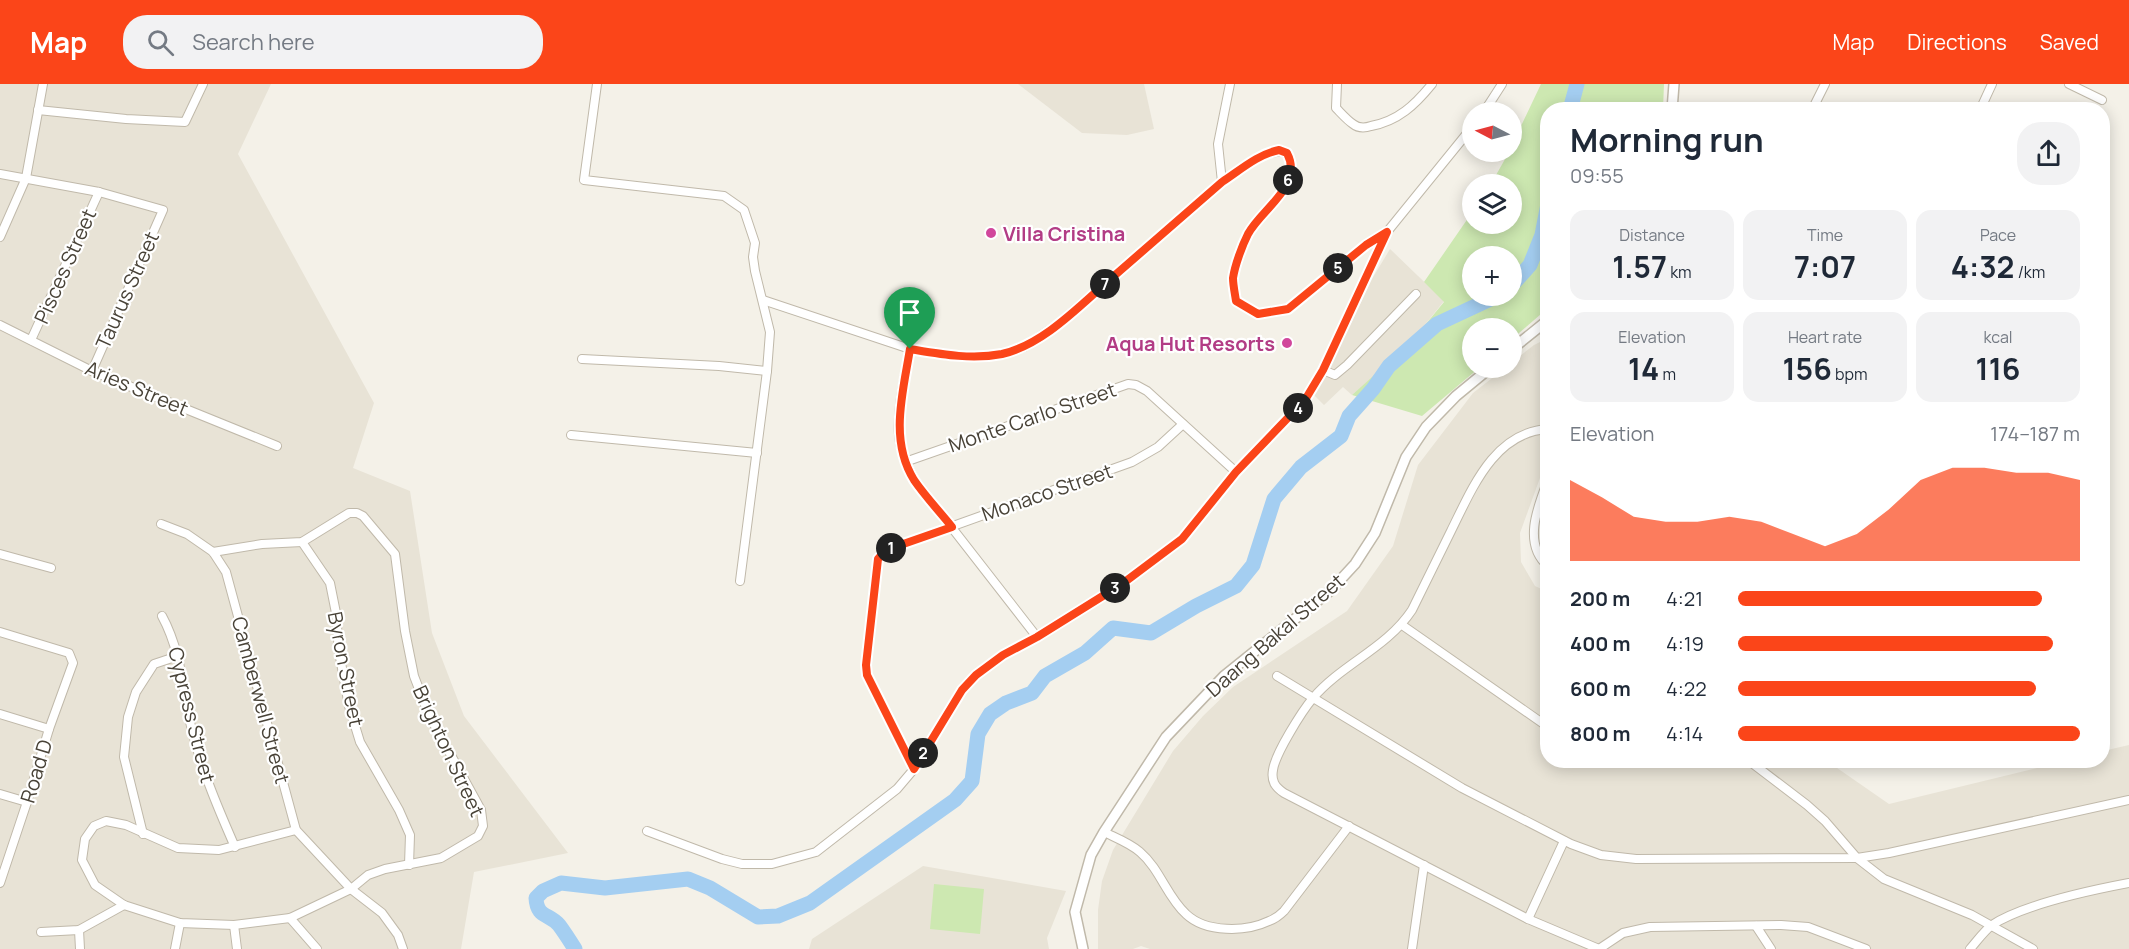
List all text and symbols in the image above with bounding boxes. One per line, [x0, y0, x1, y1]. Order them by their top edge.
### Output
search box [123, 15, 543, 69]
text: Map [30, 23, 87, 61]
icon: search [144, 26, 177, 59]
text: Search here [192, 27, 315, 57]
text: Map [1833, 28, 1874, 56]
text: Directions [1907, 28, 2007, 56]
text: Saved [2040, 28, 2099, 56]
north arrow [1462, 102, 1522, 162]
map controls [1462, 102, 1522, 378]
text: Morning run [1570, 117, 1764, 162]
button: share [2017, 122, 2080, 185]
text: 09:55 [1570, 162, 1624, 189]
pin: 6 [1273, 165, 1303, 195]
text: 6 [1283, 169, 1293, 191]
button: layers [1462, 174, 1522, 234]
street label: Pisces Street [28, 204, 102, 328]
place label: Villa Cristina [1003, 220, 1125, 247]
text: Distance [1619, 224, 1685, 246]
text: Time [1807, 224, 1843, 246]
text: Pace [1980, 224, 2016, 246]
marker: Villa Cristina [984, 226, 998, 240]
street label: Taurus Street [89, 227, 165, 353]
button: + [1462, 246, 1522, 306]
text: 1.57 [1612, 246, 1667, 287]
text: 7:07 [1794, 246, 1856, 287]
text: 4:32 [1951, 246, 2014, 287]
pin: 5 [1323, 253, 1353, 283]
text: 5 [1333, 257, 1343, 279]
text: km [1667, 261, 1692, 283]
text: /km [2014, 261, 2045, 283]
pin: 7 [1090, 269, 1120, 299]
text: 7 [1101, 273, 1109, 295]
pin [884, 287, 935, 349]
icon: arrive [893, 296, 926, 329]
button: − [1462, 318, 1522, 378]
text: Elevation [1618, 326, 1686, 348]
text: Heart rate [1788, 326, 1862, 348]
text: kcal [1983, 326, 2013, 348]
place label: Aqua Hut Resorts [1106, 330, 1275, 357]
marker: Aqua Hut Resorts [1280, 336, 1294, 350]
text: 14 [1628, 348, 1659, 389]
text: 156 [1782, 348, 1832, 389]
text: 116 [1976, 348, 2020, 389]
street label: Aries Street [81, 354, 193, 422]
text: m [1659, 363, 1676, 385]
text: bpm [1832, 363, 1868, 385]
street label: Monte Carlo Street [945, 376, 1119, 458]
pin: 4 [1283, 393, 1313, 423]
text: 4 [1293, 397, 1303, 419]
text: Elevation [1570, 420, 1654, 447]
text: 174–187 m [1990, 420, 2080, 447]
street label: Monaco Street [978, 457, 1116, 527]
pin: 1 [876, 533, 906, 563]
text: 1 [887, 537, 895, 559]
street label: Daang Bakal Street [1200, 567, 1350, 703]
pin: 3 [1100, 573, 1130, 603]
text: 3 [1110, 577, 1120, 599]
text: 200 m [1570, 585, 1630, 612]
text: 4:21 [1666, 585, 1703, 612]
street label: Byron Street [322, 609, 370, 729]
street label: Camberwell Street [226, 614, 296, 786]
text: 400 m [1570, 630, 1630, 657]
text: 4:19 [1666, 630, 1704, 657]
street label: Cypress Street [162, 644, 222, 786]
text: 600 m [1570, 675, 1631, 702]
text: 4:22 [1666, 675, 1707, 702]
street label: Brighton Street [407, 681, 491, 821]
text: 800 m [1570, 720, 1631, 747]
text: 4:14 [1666, 720, 1703, 747]
street label: Road D [14, 736, 58, 806]
pin: 2 [908, 738, 938, 768]
text: 2 [918, 742, 928, 764]

